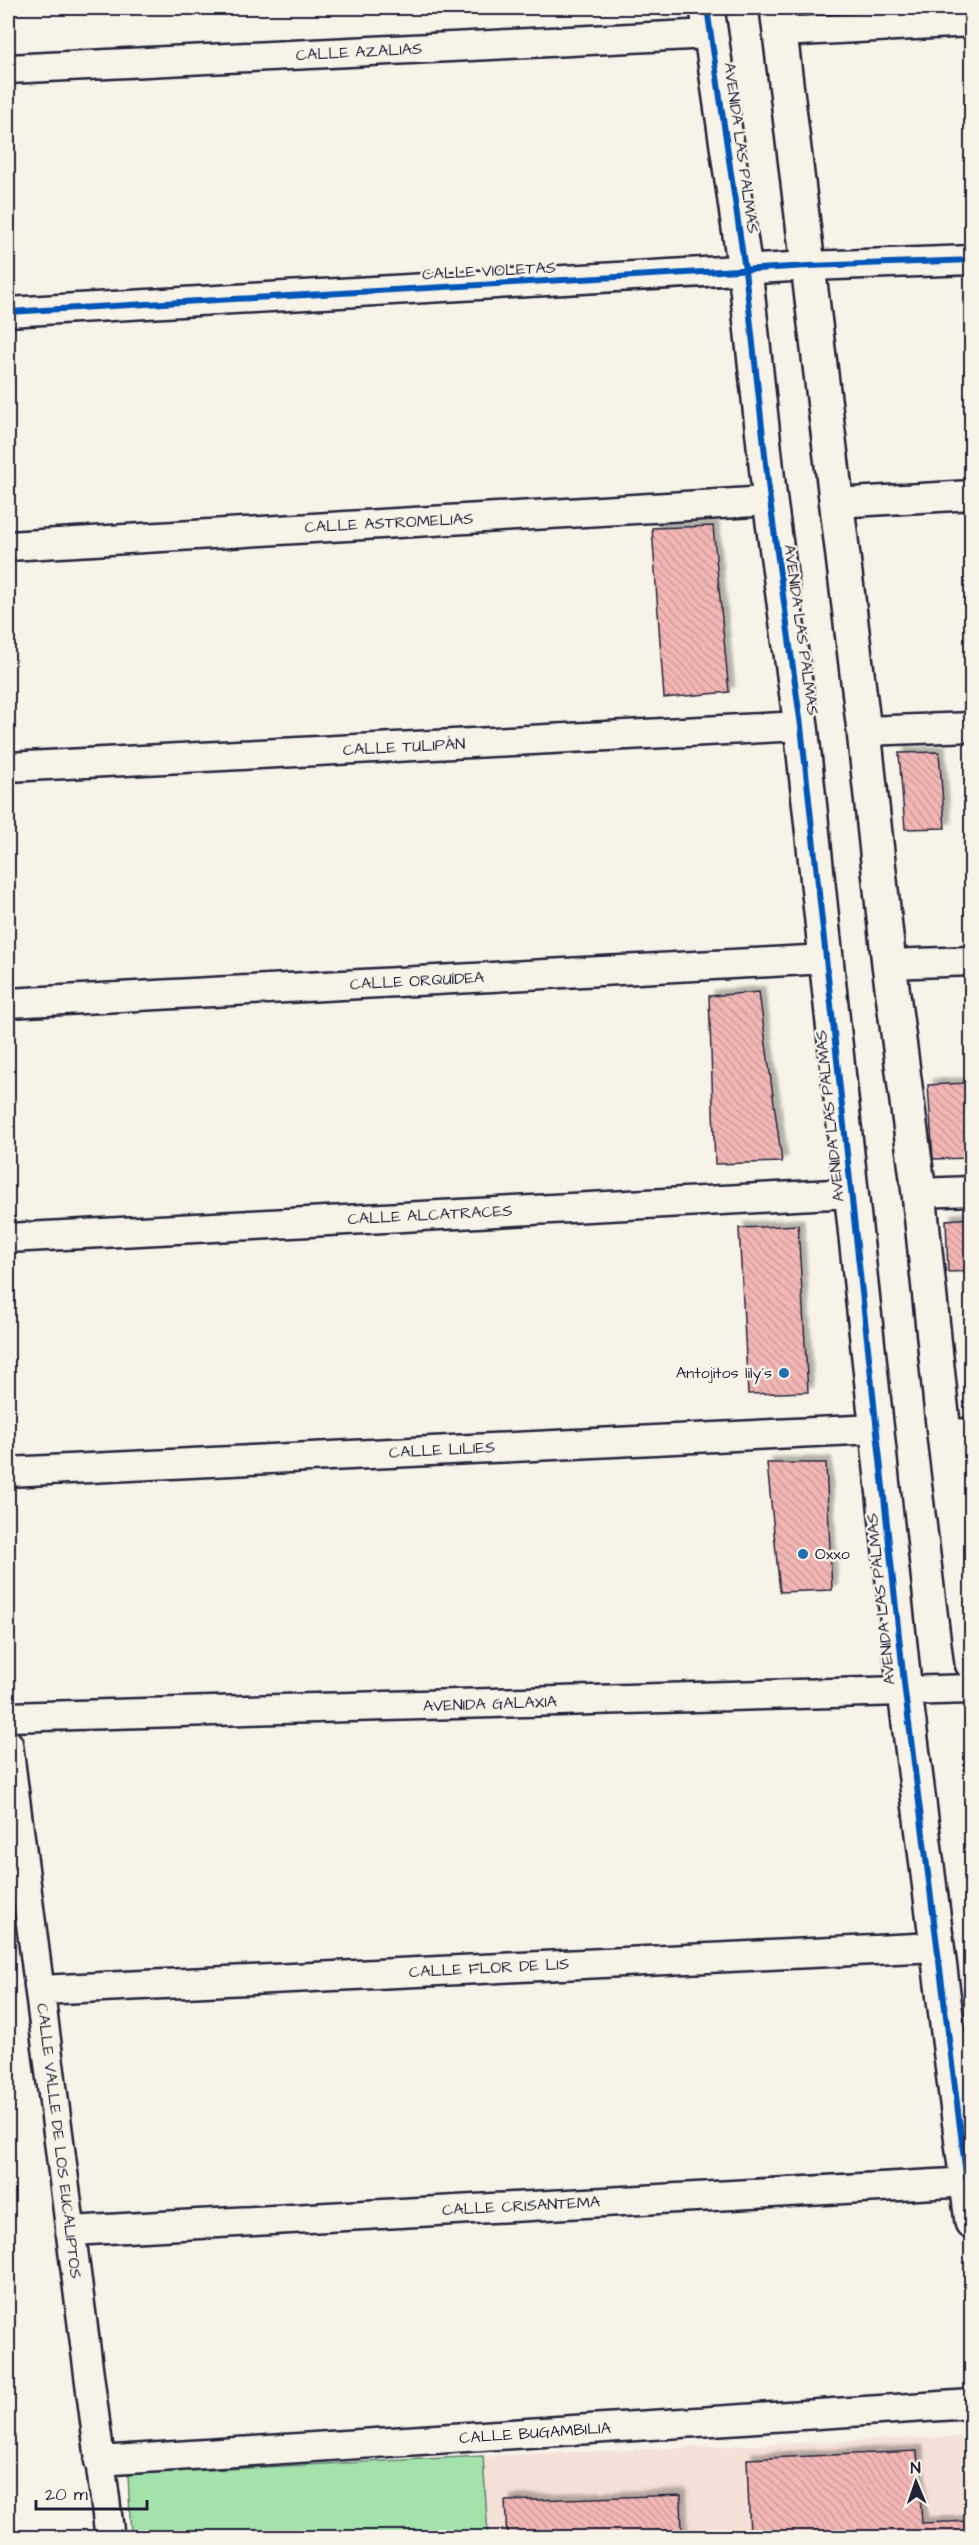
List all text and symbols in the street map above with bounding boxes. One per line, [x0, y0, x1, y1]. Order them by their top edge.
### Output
street label: CALLE AZALIAS [295, 38, 423, 66]
street label: AVENIDA LAS PALMAS [718, 61, 764, 235]
street label: CALLE VIOLETAS [422, 257, 556, 285]
street label: CALLE ASTROMELIAS [304, 508, 474, 538]
street label: AVENIDA LAS PALMAS [778, 543, 824, 717]
street label: CALLE TULIPÁN [342, 733, 466, 761]
street label: CALLE ORQUÍDEA [349, 966, 485, 996]
street label: AVENIDA LAS PALMAS [810, 1029, 850, 1203]
street label: CALLE ALCATRACES [347, 1200, 513, 1230]
place label: Antojitos lily´s [676, 1362, 772, 1385]
marker: Antojitos lily´s [777, 1366, 791, 1380]
street label: CALLE LILIES [388, 1436, 496, 1464]
street label: AVENIDA LAS PALMAS [861, 1512, 901, 1686]
place label: Oxxo [815, 1543, 850, 1565]
marker: Oxxo [796, 1547, 810, 1561]
street label: AVENIDA GALAXIA [423, 1691, 557, 1717]
street label: CALLE FLOR DE LIS [408, 1953, 570, 1983]
street label: CALLE VALLE DE LOS EUCALIPTOS [31, 2002, 87, 2280]
street label: CALLE CRISANTEMA [441, 2191, 601, 2221]
street label: CALLE BUGAMBILIA [458, 2417, 612, 2449]
north arrow [886, 2452, 946, 2512]
text: N [910, 2457, 921, 2479]
scale bar [36, 2473, 147, 2511]
text: 20 m [45, 2482, 88, 2507]

